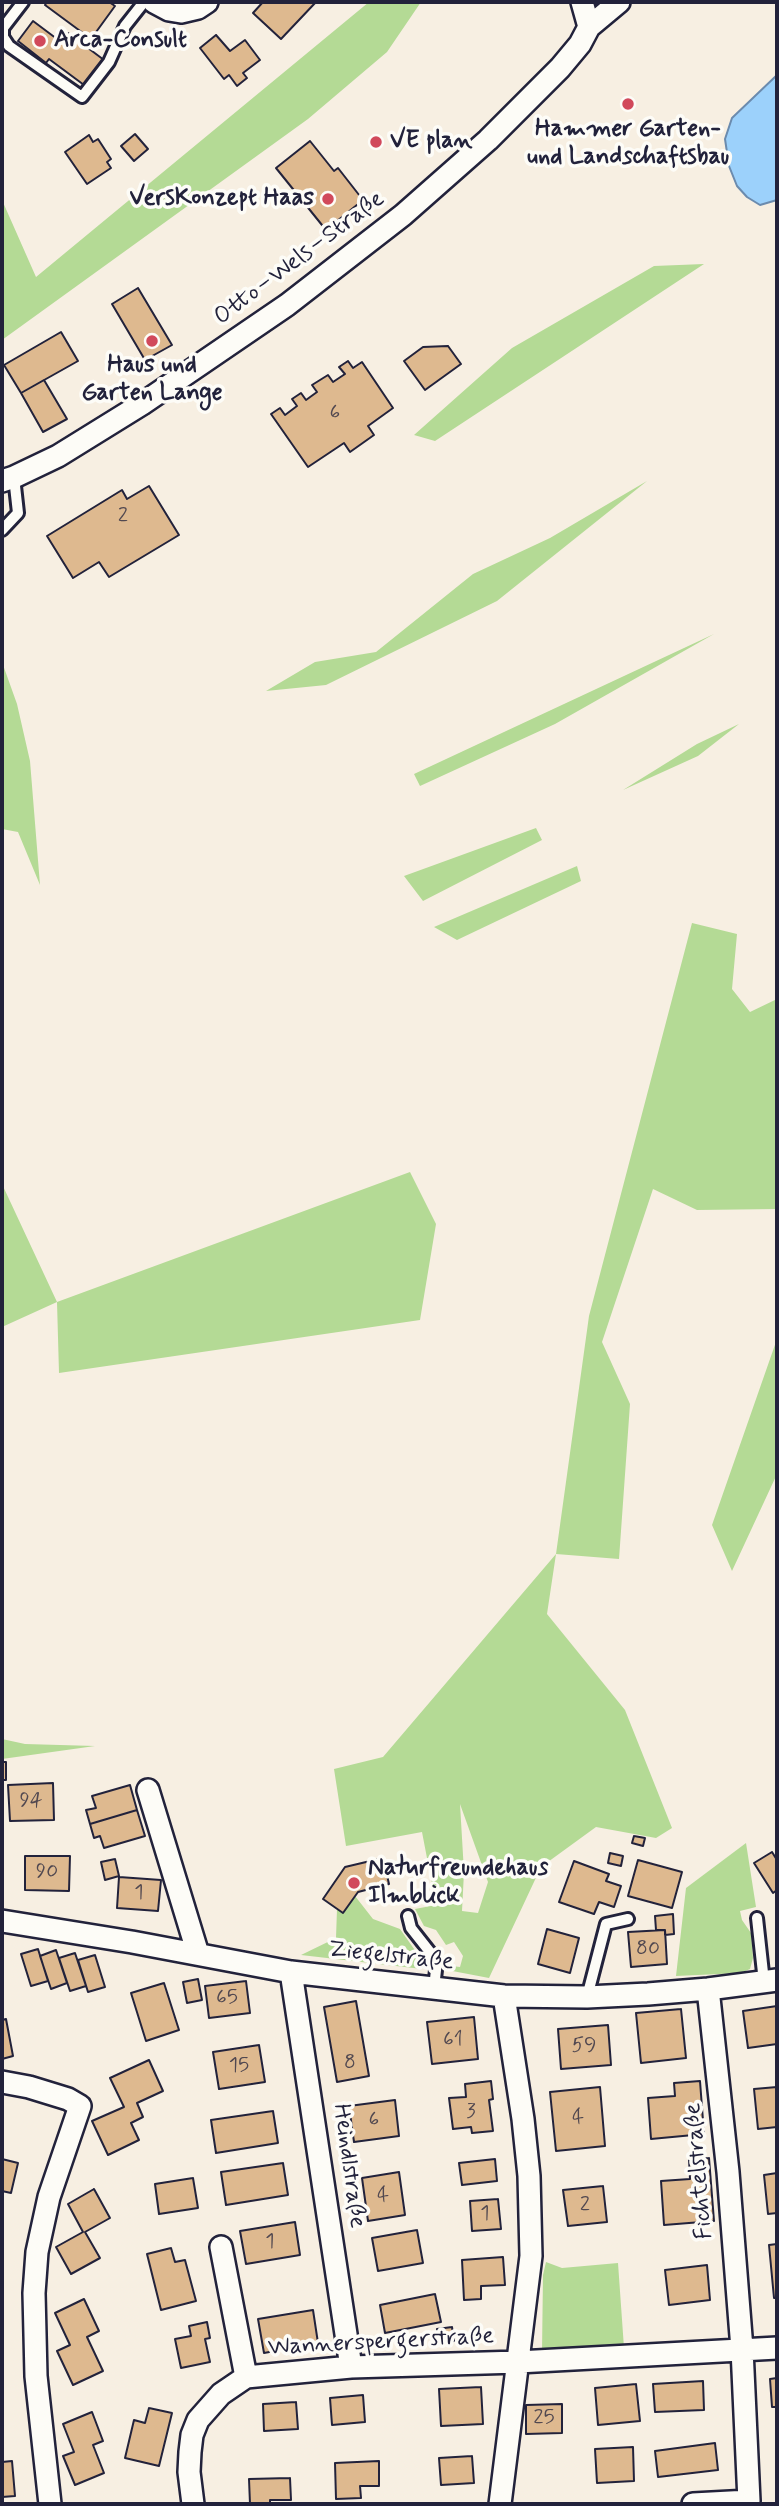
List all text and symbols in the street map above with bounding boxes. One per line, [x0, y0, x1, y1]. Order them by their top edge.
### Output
place label: Arca-Consult [54, 27, 187, 55]
marker: Arca-Consult [32, 33, 48, 49]
marker: Hammer Garten- und Landschaftsbau [620, 96, 636, 112]
place label: Hammer Garten- und Landschaftsbau [527, 116, 729, 172]
place label: VE plan [390, 128, 472, 156]
marker: VE plan [368, 134, 384, 150]
place label: VersKonzept Haas [129, 185, 314, 213]
street label: Otto–Wels–Straße [209, 186, 391, 332]
marker: VersKonzept Haas [320, 191, 336, 207]
marker: Haus und Garten Lange [144, 333, 160, 349]
place label: Haus und Garten Lange [82, 352, 222, 408]
house number: 6 [330, 401, 340, 427]
house number: 2 [118, 504, 128, 530]
house number: 94 [19, 1789, 43, 1815]
place label: Naturfreundehaus Ilmblick [368, 1855, 548, 1911]
house number: 90 [36, 1860, 58, 1886]
marker: Naturfreundehaus Ilmblick [346, 1875, 362, 1891]
house number: 1 [134, 1881, 144, 1907]
street label: Ziegelstraße [327, 1936, 455, 1978]
house number: 80 [636, 1937, 660, 1963]
house number: 65 [216, 1986, 238, 2012]
house number: 61 [443, 2028, 463, 2054]
house number: 59 [571, 2034, 597, 2060]
house number: 8 [344, 2051, 356, 2077]
house number: 15 [229, 2054, 249, 2080]
house number: 3 [466, 2100, 476, 2126]
street label: Heindlstraße [325, 2102, 371, 2230]
street label: Fichtelstraße [680, 2102, 720, 2240]
house number: 4 [572, 2106, 584, 2132]
house number: 6 [369, 2108, 379, 2134]
house number: 4 [377, 2184, 389, 2210]
house number: 2 [580, 2193, 590, 2219]
house number: 1 [480, 2202, 490, 2228]
house number: 1 [265, 2230, 275, 2256]
street label: Wannerspergerstraße [267, 2323, 495, 2363]
house number: 25 [533, 2406, 555, 2432]

